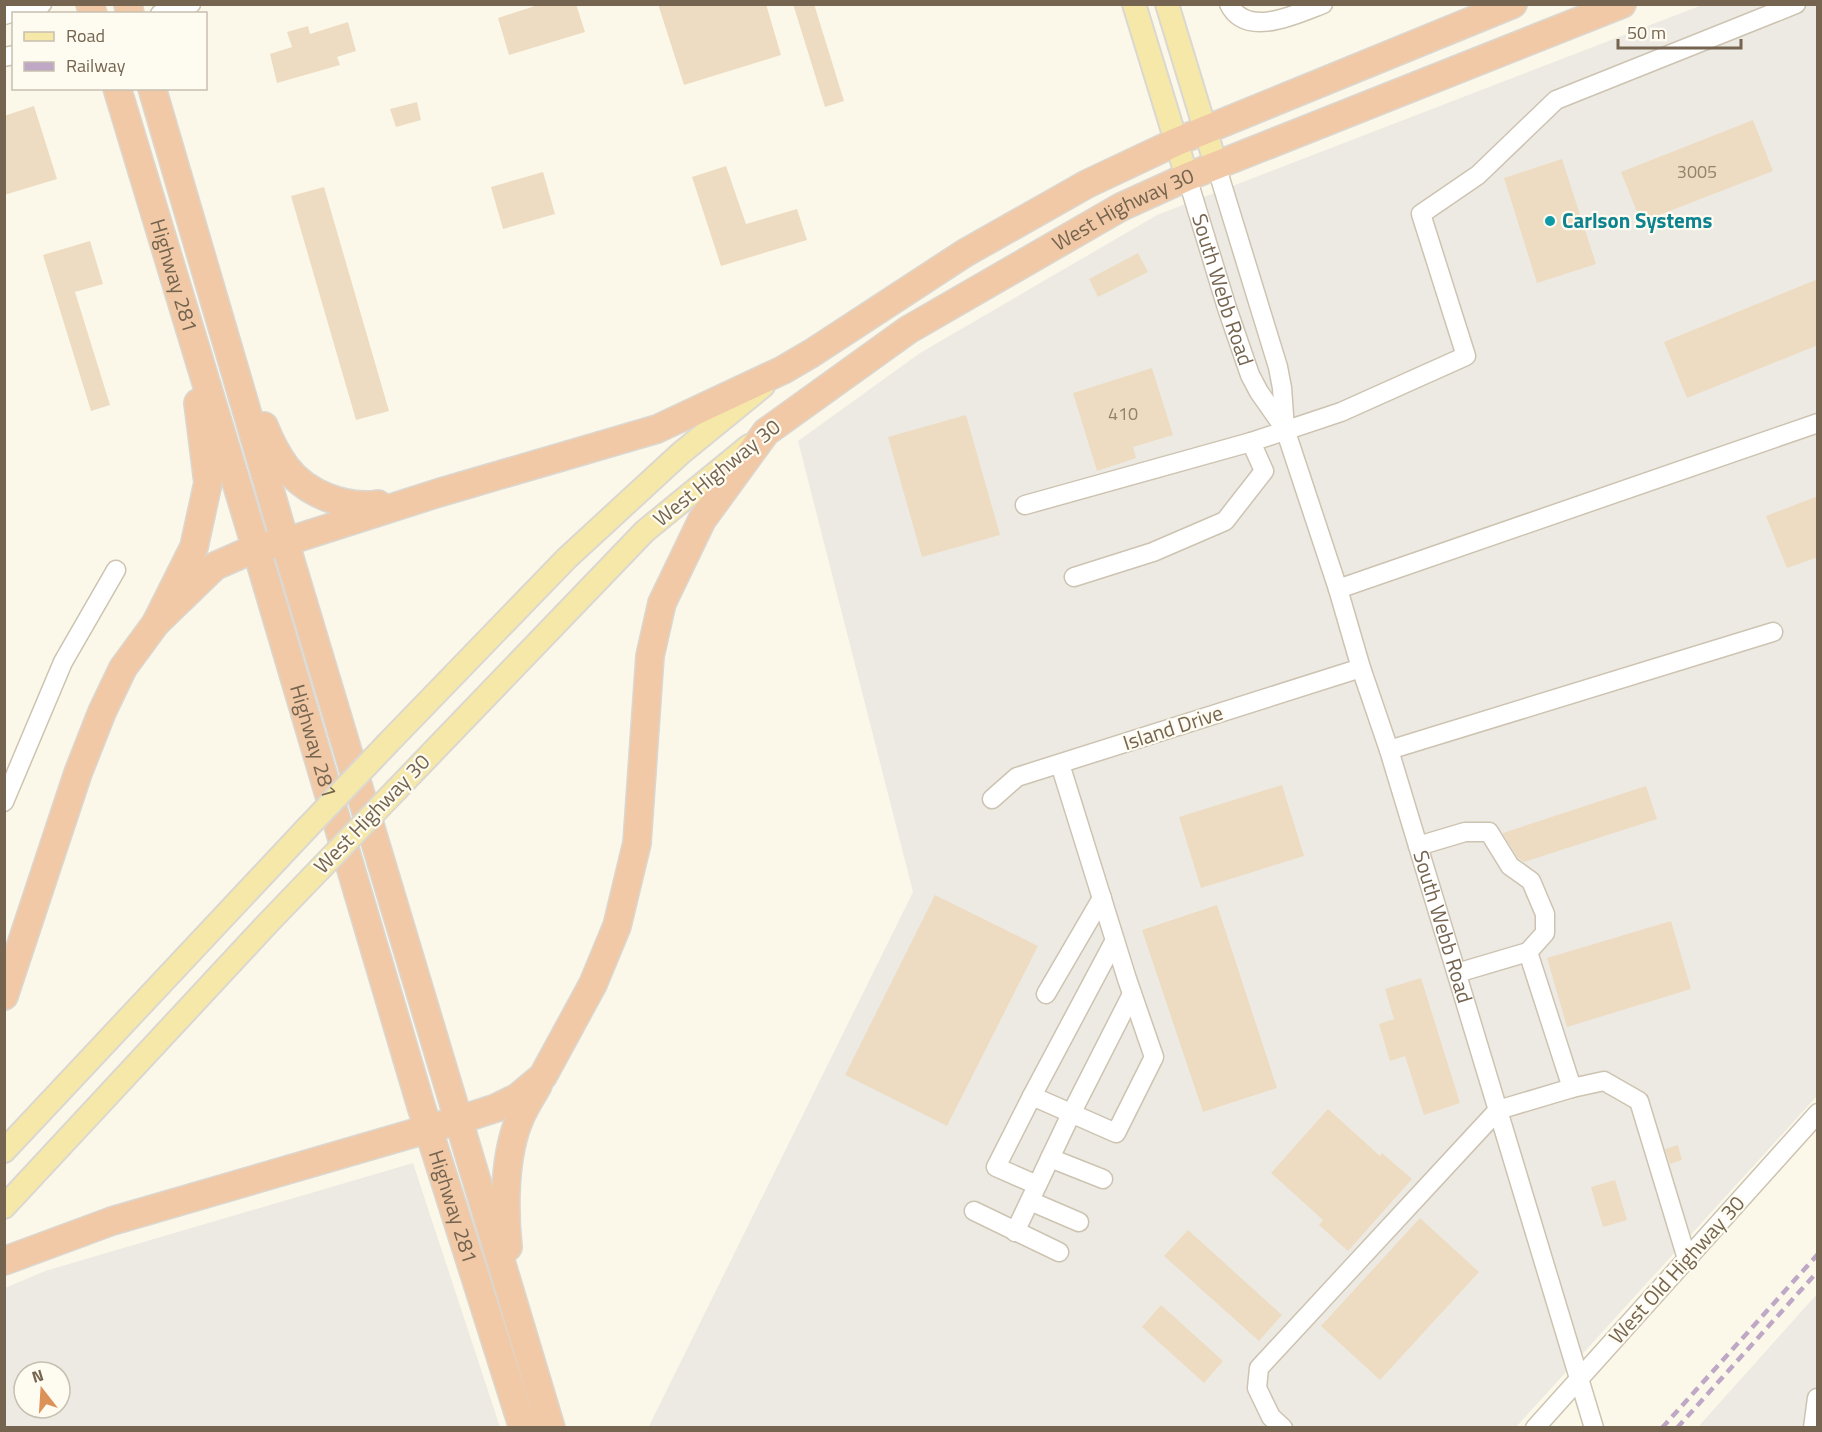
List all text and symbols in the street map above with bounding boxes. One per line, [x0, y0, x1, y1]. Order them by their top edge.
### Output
legend [12, 12, 207, 90]
scale bar [1618, 12, 1741, 50]
text: 50 m [1627, 19, 1666, 46]
text: Road [66, 22, 105, 49]
text: Railway [66, 52, 126, 79]
house number: 3005 [1677, 158, 1717, 185]
street label: West Highway 30 [1046, 159, 1198, 259]
place label: Carlson Systems [1562, 204, 1712, 236]
street label: South Webb Road [1184, 209, 1263, 370]
marker: Carlson Systems [1543, 214, 1557, 228]
street label: Highway 281 [142, 215, 207, 336]
house number: 410 [1108, 400, 1138, 427]
street label: West Highway 30 [646, 411, 787, 534]
street label: Highway 281 [282, 680, 346, 802]
street label: Island Drive [1119, 696, 1227, 758]
street label: West Highway 30 [306, 746, 437, 880]
street label: South Webb Road [1405, 846, 1482, 1007]
street label: Highway 281 [421, 1146, 487, 1267]
street label: West Old Highway 30 [1601, 1188, 1752, 1351]
north arrow [12, 1360, 72, 1420]
text: N [29, 1363, 46, 1389]

